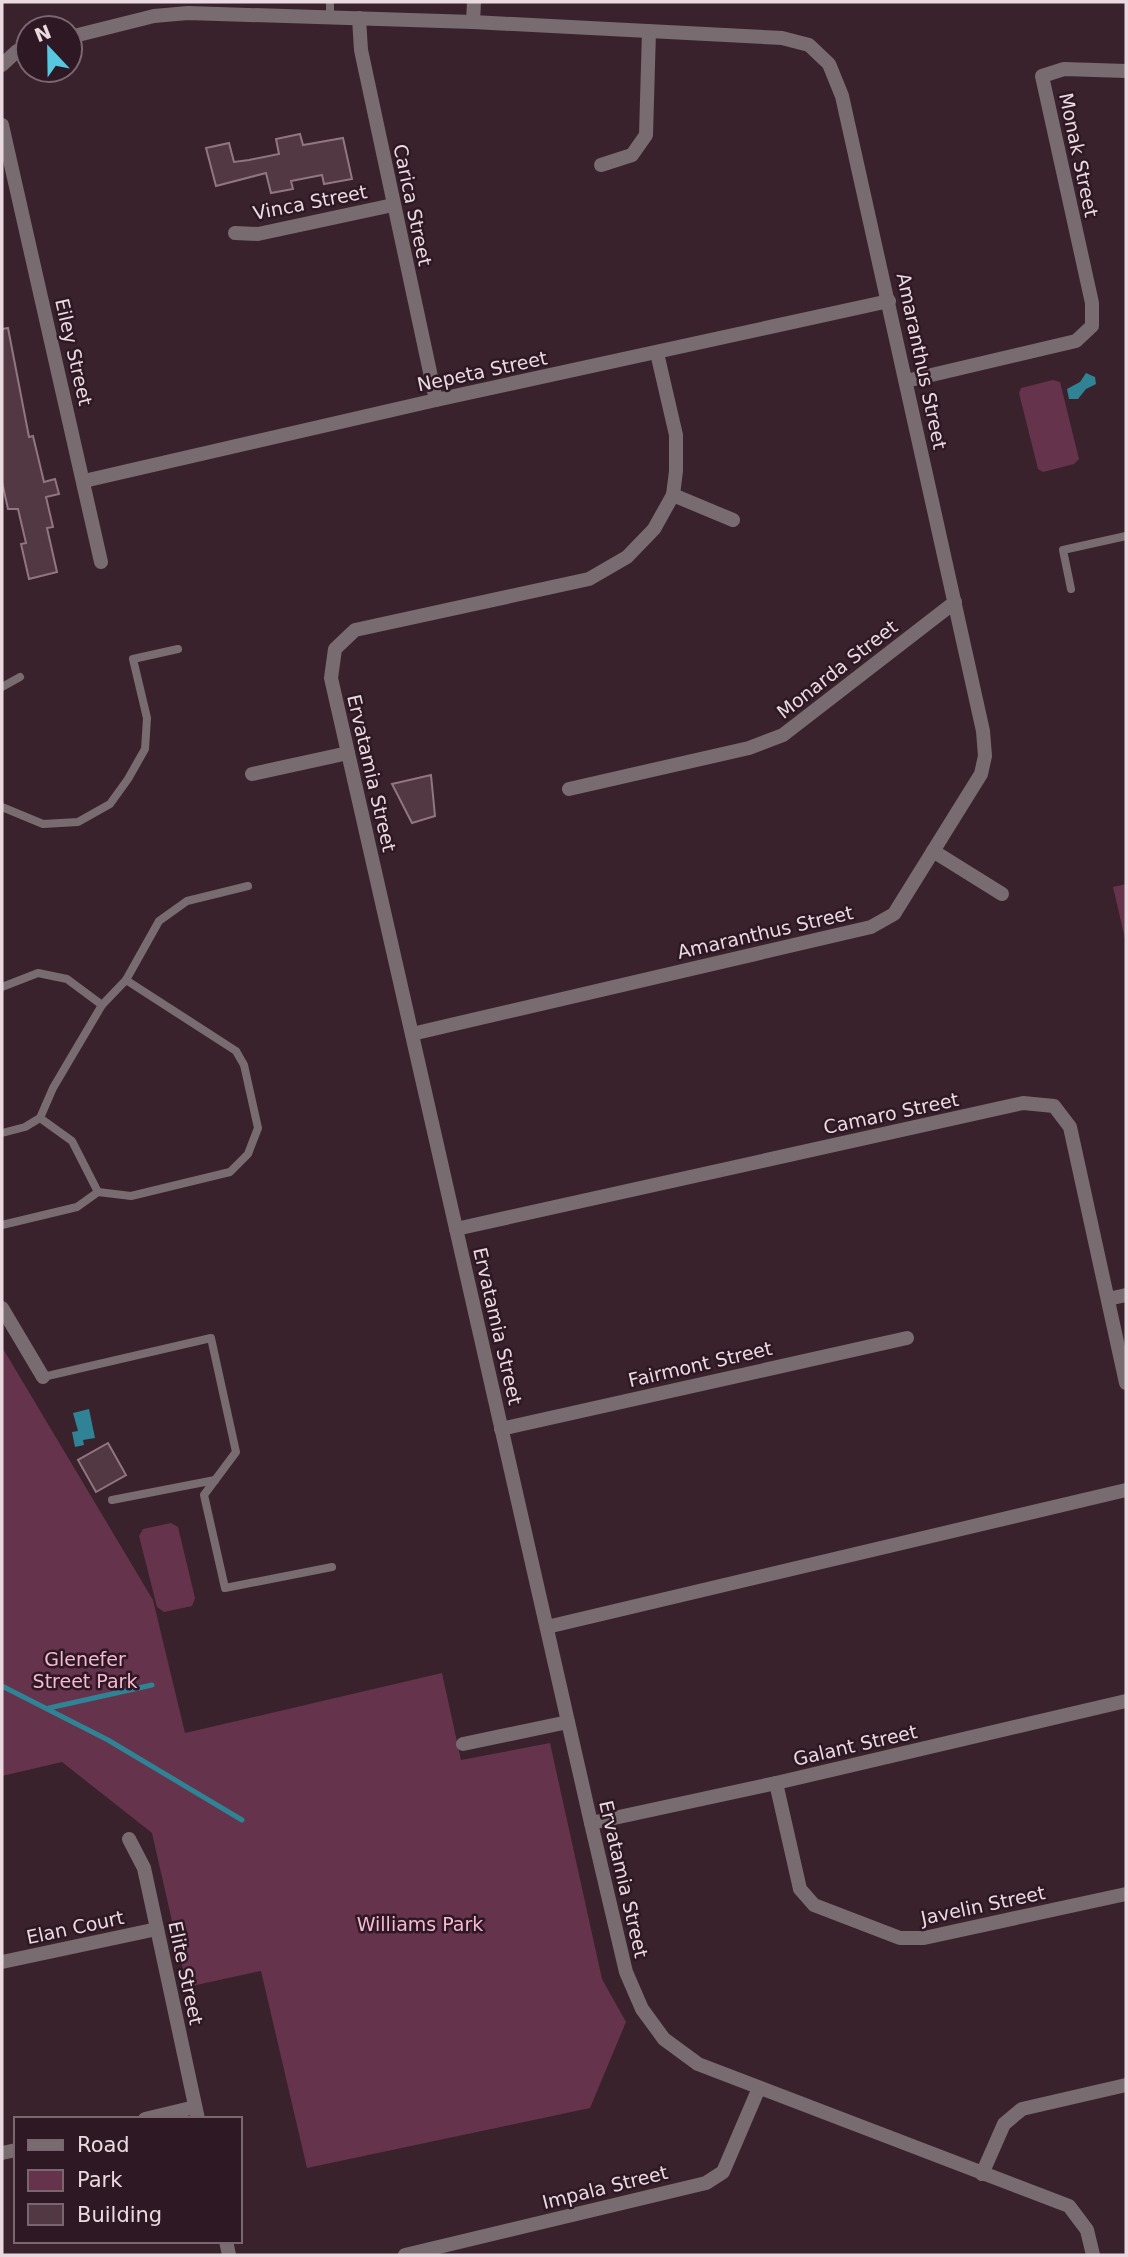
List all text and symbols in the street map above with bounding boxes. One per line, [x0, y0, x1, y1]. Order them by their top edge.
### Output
north arrow [14, 14, 84, 84]
text: N [31, 20, 54, 46]
street label: Monak Street [1055, 91, 1103, 219]
street label: Carica Street [389, 142, 437, 268]
street label: Vinca Street [251, 180, 369, 224]
street label: Amaranthus Street [893, 271, 951, 451]
street label: Eiley Street [51, 296, 97, 408]
street label: Nepeta Street [415, 346, 549, 396]
street label: Monarda Street [772, 615, 902, 723]
street label: Ervatamia Street [343, 692, 401, 854]
street label: Amaranthus Street [675, 901, 855, 963]
street label: Camaro Street [821, 1088, 961, 1138]
street label: Ervatamia Street [469, 1245, 527, 1407]
street label: Fairmont Street [626, 1337, 774, 1391]
park label: Glenefer Street Park [33, 1648, 137, 1692]
street label: Galant Street [791, 1720, 919, 1770]
street label: Ervatamia Street [595, 1798, 653, 1960]
street label: Javelin Street [918, 1881, 1047, 1929]
street label: Elan Court [24, 1906, 126, 1948]
park label: Williams Park [357, 1913, 483, 1935]
street label: Elite Street [164, 1919, 208, 2027]
legend [14, 2117, 242, 2243]
text: Road [77, 2133, 130, 2157]
street label: Impala Street [540, 2161, 670, 2213]
text: Park [77, 2168, 123, 2192]
text: Building [77, 2203, 162, 2227]

